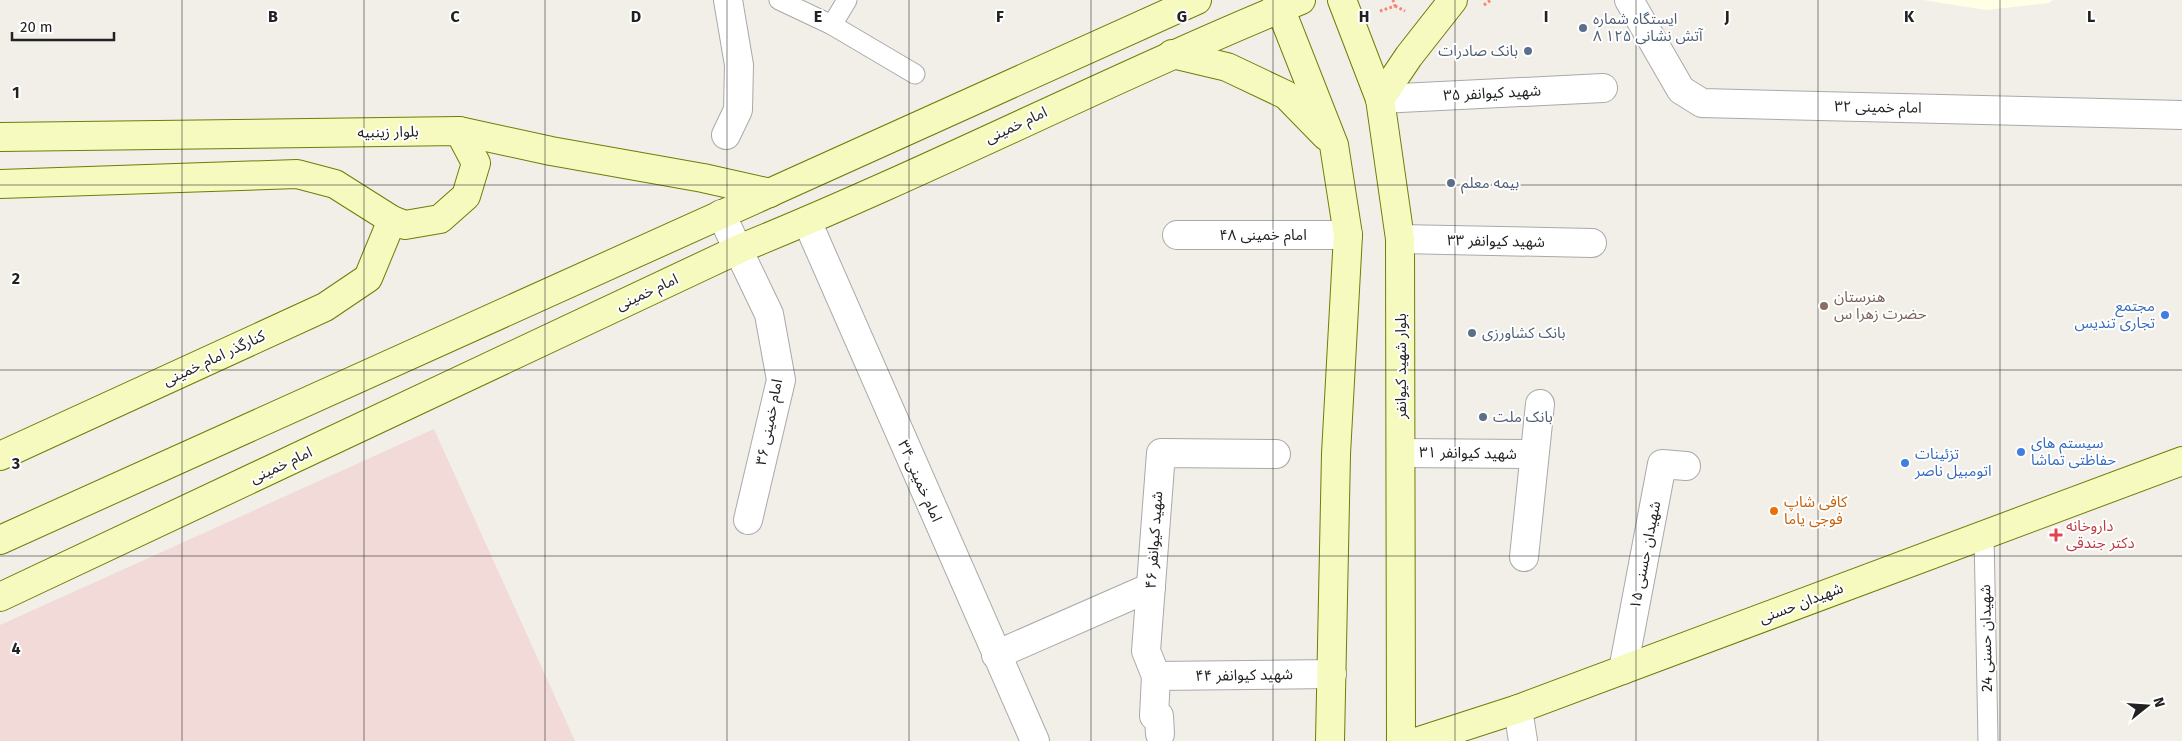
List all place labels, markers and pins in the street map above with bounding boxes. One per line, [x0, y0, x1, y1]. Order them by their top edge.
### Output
place label: ایستگاه شماره ۸ آتش نشانی ۱۲۵ [1593, 10, 1703, 45]
marker: ایستگاه شماره ۸ آتش نشانی ۱۲۵ [1577, 22, 1589, 34]
place label: بانک صادرات [1438, 42, 1518, 60]
marker: بانک صادرات [1522, 45, 1534, 57]
place label: بیمه معلم [1461, 174, 1519, 194]
marker: بیمه معلم [1445, 177, 1457, 189]
place label: هنرستان حضرت زهرا س [1834, 288, 1927, 323]
place label: مجتمع تجاری تندیس [2075, 297, 2155, 332]
marker: هنرستان حضرت زهرا س [1818, 300, 1830, 312]
marker: مجتمع تجاری تندیس [2159, 309, 2171, 321]
place label: بانک کشاورزی [1482, 324, 1565, 342]
marker: بانک کشاورزی [1466, 327, 1478, 339]
place label: بانک ملت [1493, 408, 1553, 426]
marker: بانک ملت [1477, 411, 1489, 423]
place label: سیستم های حفاظتی تماشا [2031, 434, 2116, 469]
place label: تزئینات اتومبیل ناصر [1914, 445, 1992, 480]
marker: سیستم های حفاظتی تماشا [2015, 446, 2027, 458]
marker: تزئینات اتومبیل ناصر [1899, 457, 1911, 469]
place label: کافی شاپ فوجی یاما [1784, 493, 1848, 528]
marker: کافی شاپ فوجی یاما [1768, 505, 1780, 517]
place label: داروخانه دکتر جندقی [2066, 517, 2135, 552]
marker: داروخانه دکتر جندقی [2050, 529, 2062, 541]

